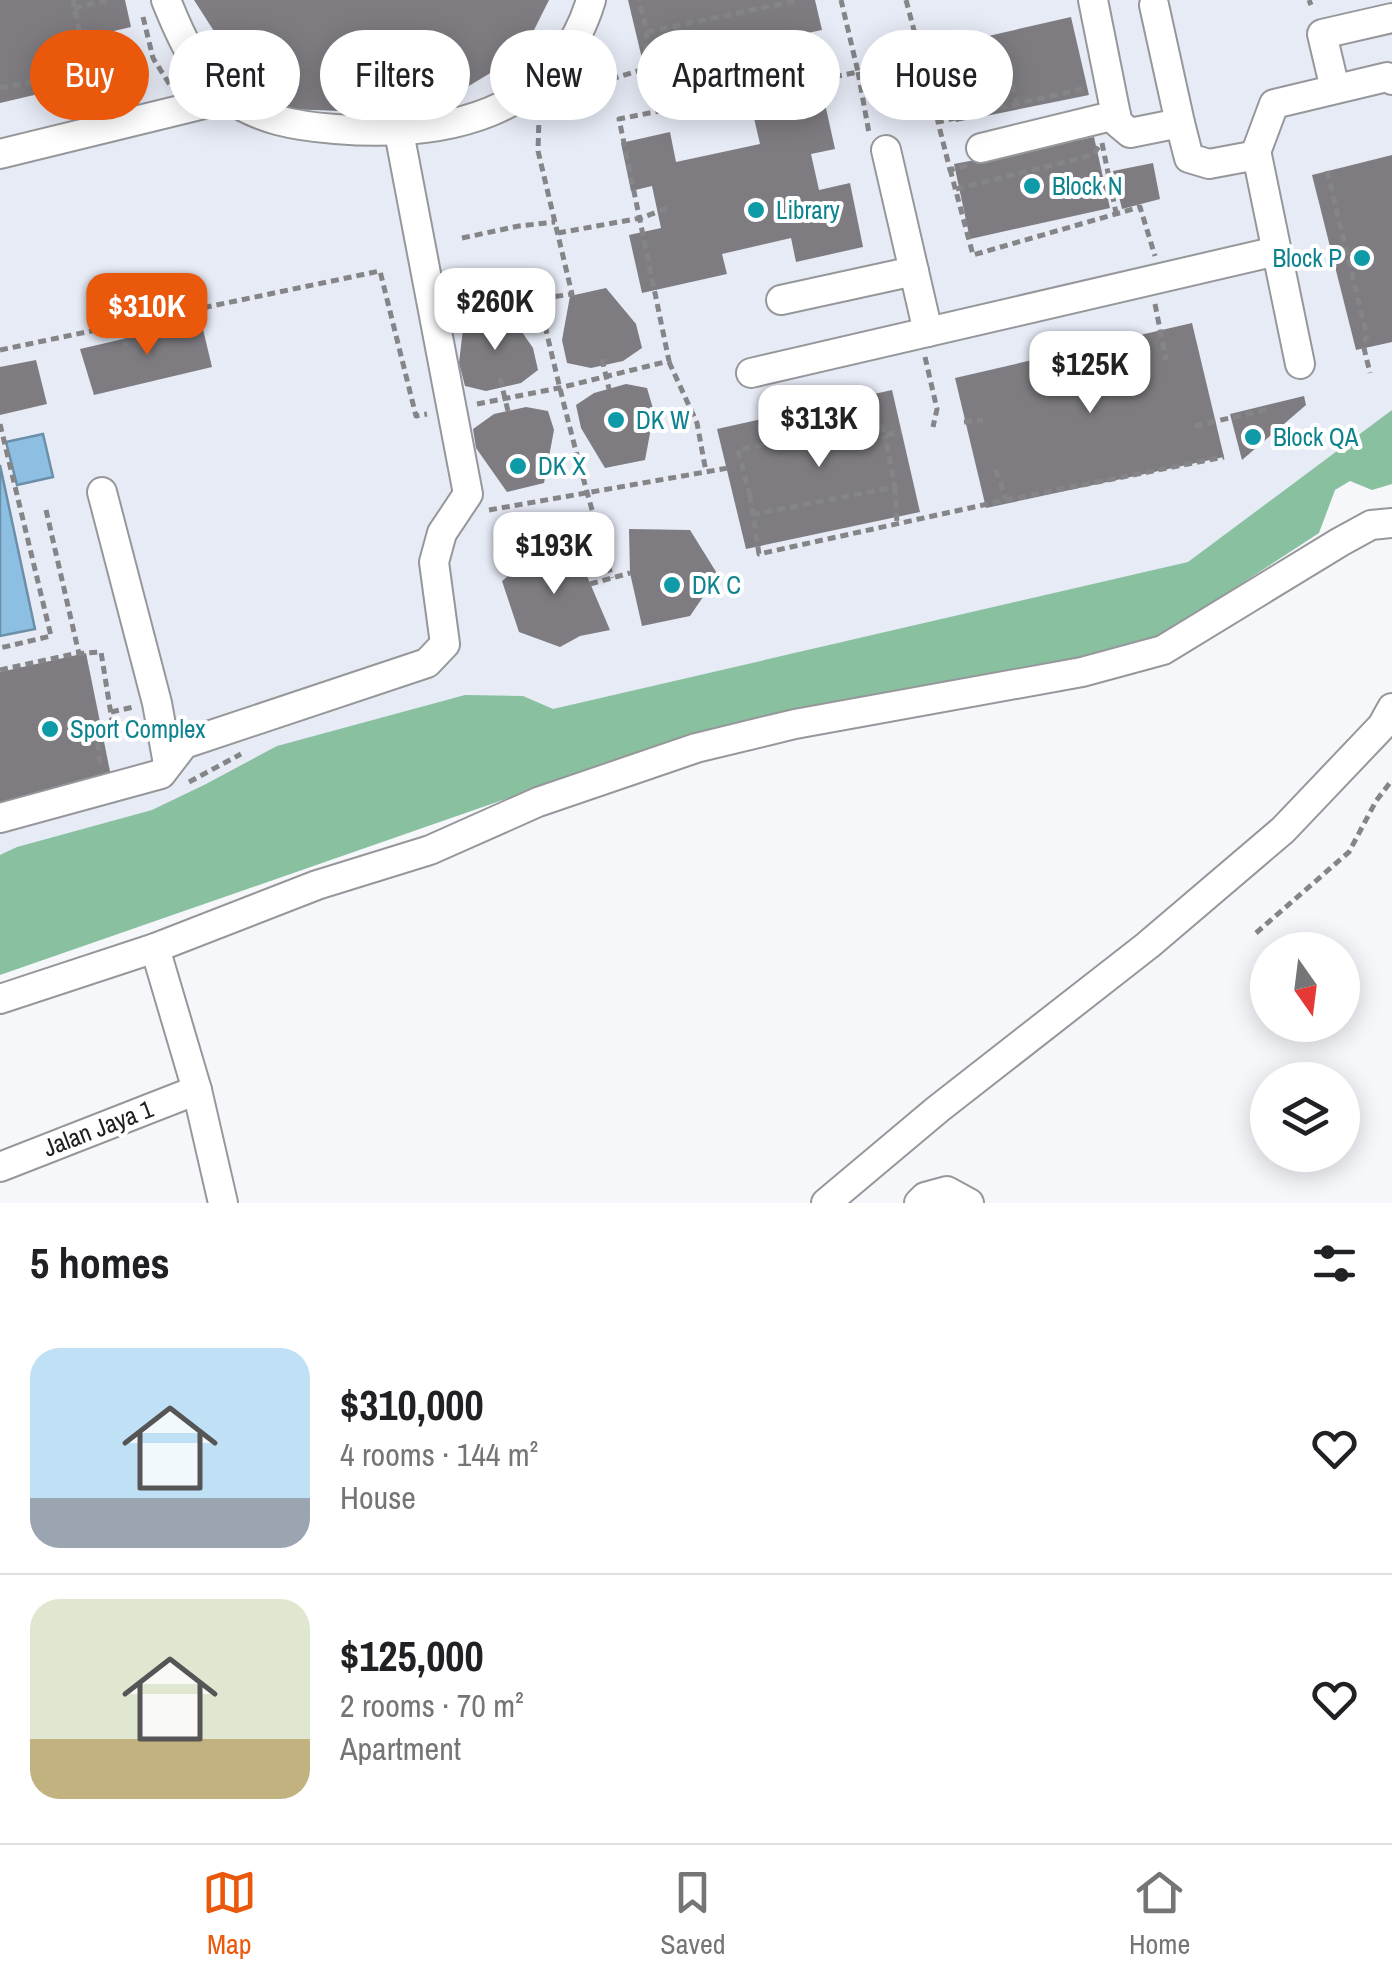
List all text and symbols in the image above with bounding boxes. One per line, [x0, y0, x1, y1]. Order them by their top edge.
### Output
chip: Buy [30, 30, 149, 120]
chip: Rent [169, 30, 300, 120]
chip: Filters [320, 30, 470, 120]
chip: New [490, 30, 617, 120]
chip: Apartment [637, 30, 840, 120]
chip: House [860, 30, 1013, 120]
place label: Block N [1052, 169, 1123, 203]
marker: Block N [1021, 175, 1043, 197]
place label: Library [776, 193, 841, 227]
marker: Library [745, 199, 767, 221]
place label: Block P [1272, 241, 1342, 275]
marker: Block P [1351, 247, 1373, 269]
pin: $260K [425, 268, 565, 353]
pin: $310K [77, 273, 217, 358]
text: $260K [456, 279, 534, 322]
text: $310K [108, 284, 186, 327]
pin: $125K [1020, 331, 1160, 416]
text: $125K [1051, 342, 1129, 385]
pin: $313K [749, 385, 889, 470]
text: $313K [780, 396, 858, 439]
place label: DK W [636, 403, 690, 437]
marker: DK W [605, 409, 627, 431]
place label: Block QA [1273, 420, 1359, 454]
marker: Block QA [1242, 426, 1264, 448]
place label: DK X [538, 449, 586, 483]
marker: DK X [507, 455, 529, 477]
pin: $193K [484, 512, 624, 597]
text: $193K [515, 523, 593, 566]
place label: DK C [692, 568, 741, 602]
marker: DK C [661, 574, 683, 596]
place label: Sport Complex [70, 712, 206, 746]
marker: Sport Complex [39, 718, 61, 740]
north arrow [1250, 932, 1360, 1042]
map controls [1250, 932, 1360, 1172]
button: layers [1250, 1062, 1360, 1172]
street label: Jalan Jaya 1 [38, 1091, 158, 1164]
text: 5 homes [30, 1235, 170, 1291]
icon: filters [1307, 1236, 1362, 1291]
text: $310,000 [340, 1377, 484, 1433]
icon: home [110, 1388, 230, 1508]
icon: heart [1307, 1421, 1362, 1476]
text: 4 rooms · 144 m² [340, 1433, 538, 1476]
text: House [340, 1476, 416, 1519]
text: $125,000 [340, 1628, 484, 1684]
icon: home [110, 1639, 230, 1759]
icon: heart [1307, 1672, 1362, 1727]
text: 2 rooms · 70 m² [340, 1684, 524, 1727]
text: Apartment [340, 1727, 461, 1770]
tab: Map [202, 1865, 257, 1963]
tab: Saved [660, 1865, 725, 1963]
tab: Home [1129, 1865, 1190, 1963]

